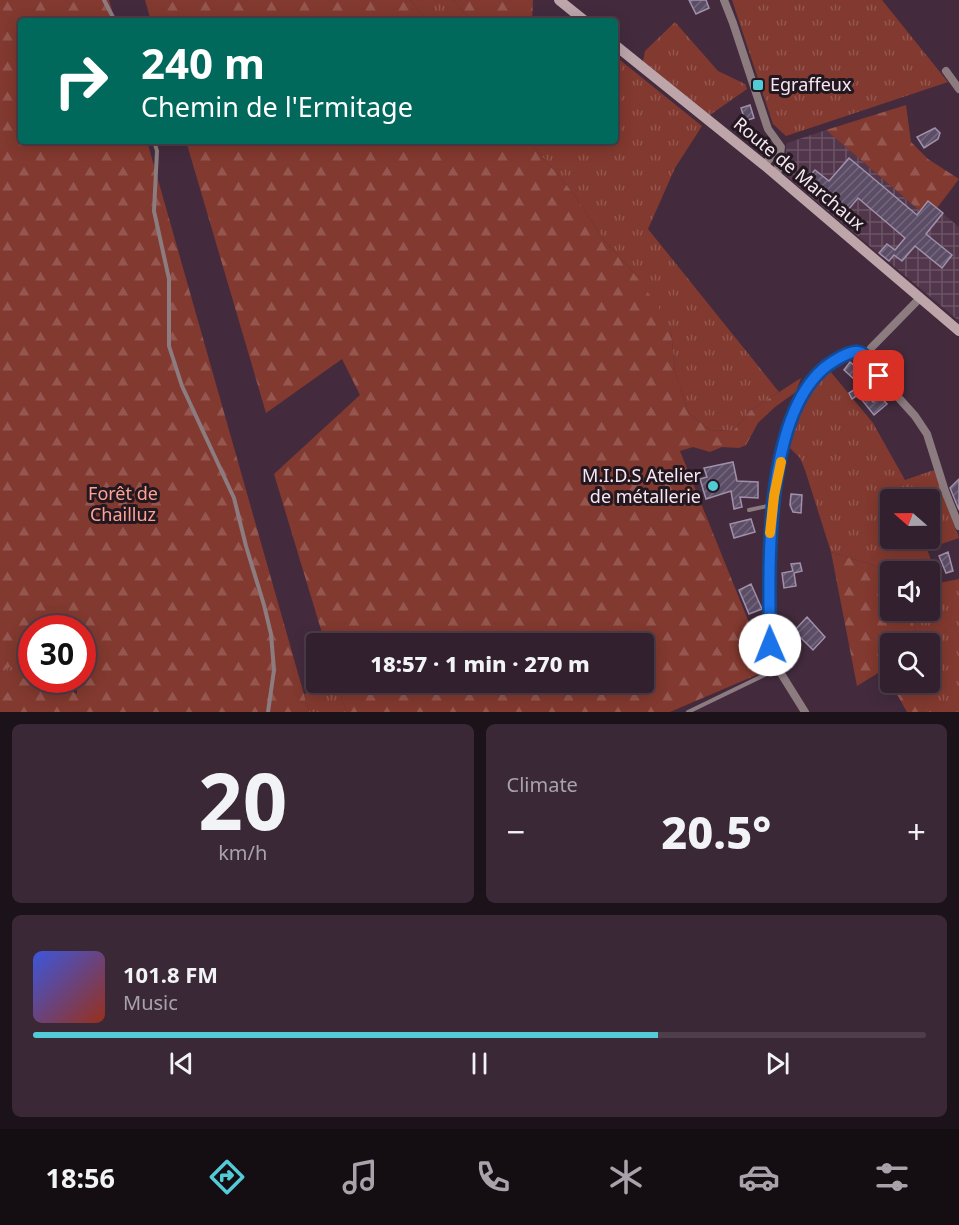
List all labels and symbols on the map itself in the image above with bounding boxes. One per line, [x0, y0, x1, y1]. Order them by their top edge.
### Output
place label: Egraffeux [770, 72, 852, 96]
marker: Egraffeux [751, 78, 765, 92]
street label: Route de Marchaux [729, 111, 871, 236]
pin [853, 350, 904, 401]
place label: M.I.D.S Atelier de métallerie [582, 463, 702, 508]
marker: M.I.D.S Atelier de métallerie [706, 479, 720, 493]
park label: Forêt de Chailluz [88, 481, 158, 526]
north arrow [880, 489, 940, 549]
position arrow [738, 613, 802, 677]
speed limit sign: 30 [18, 615, 96, 693]

